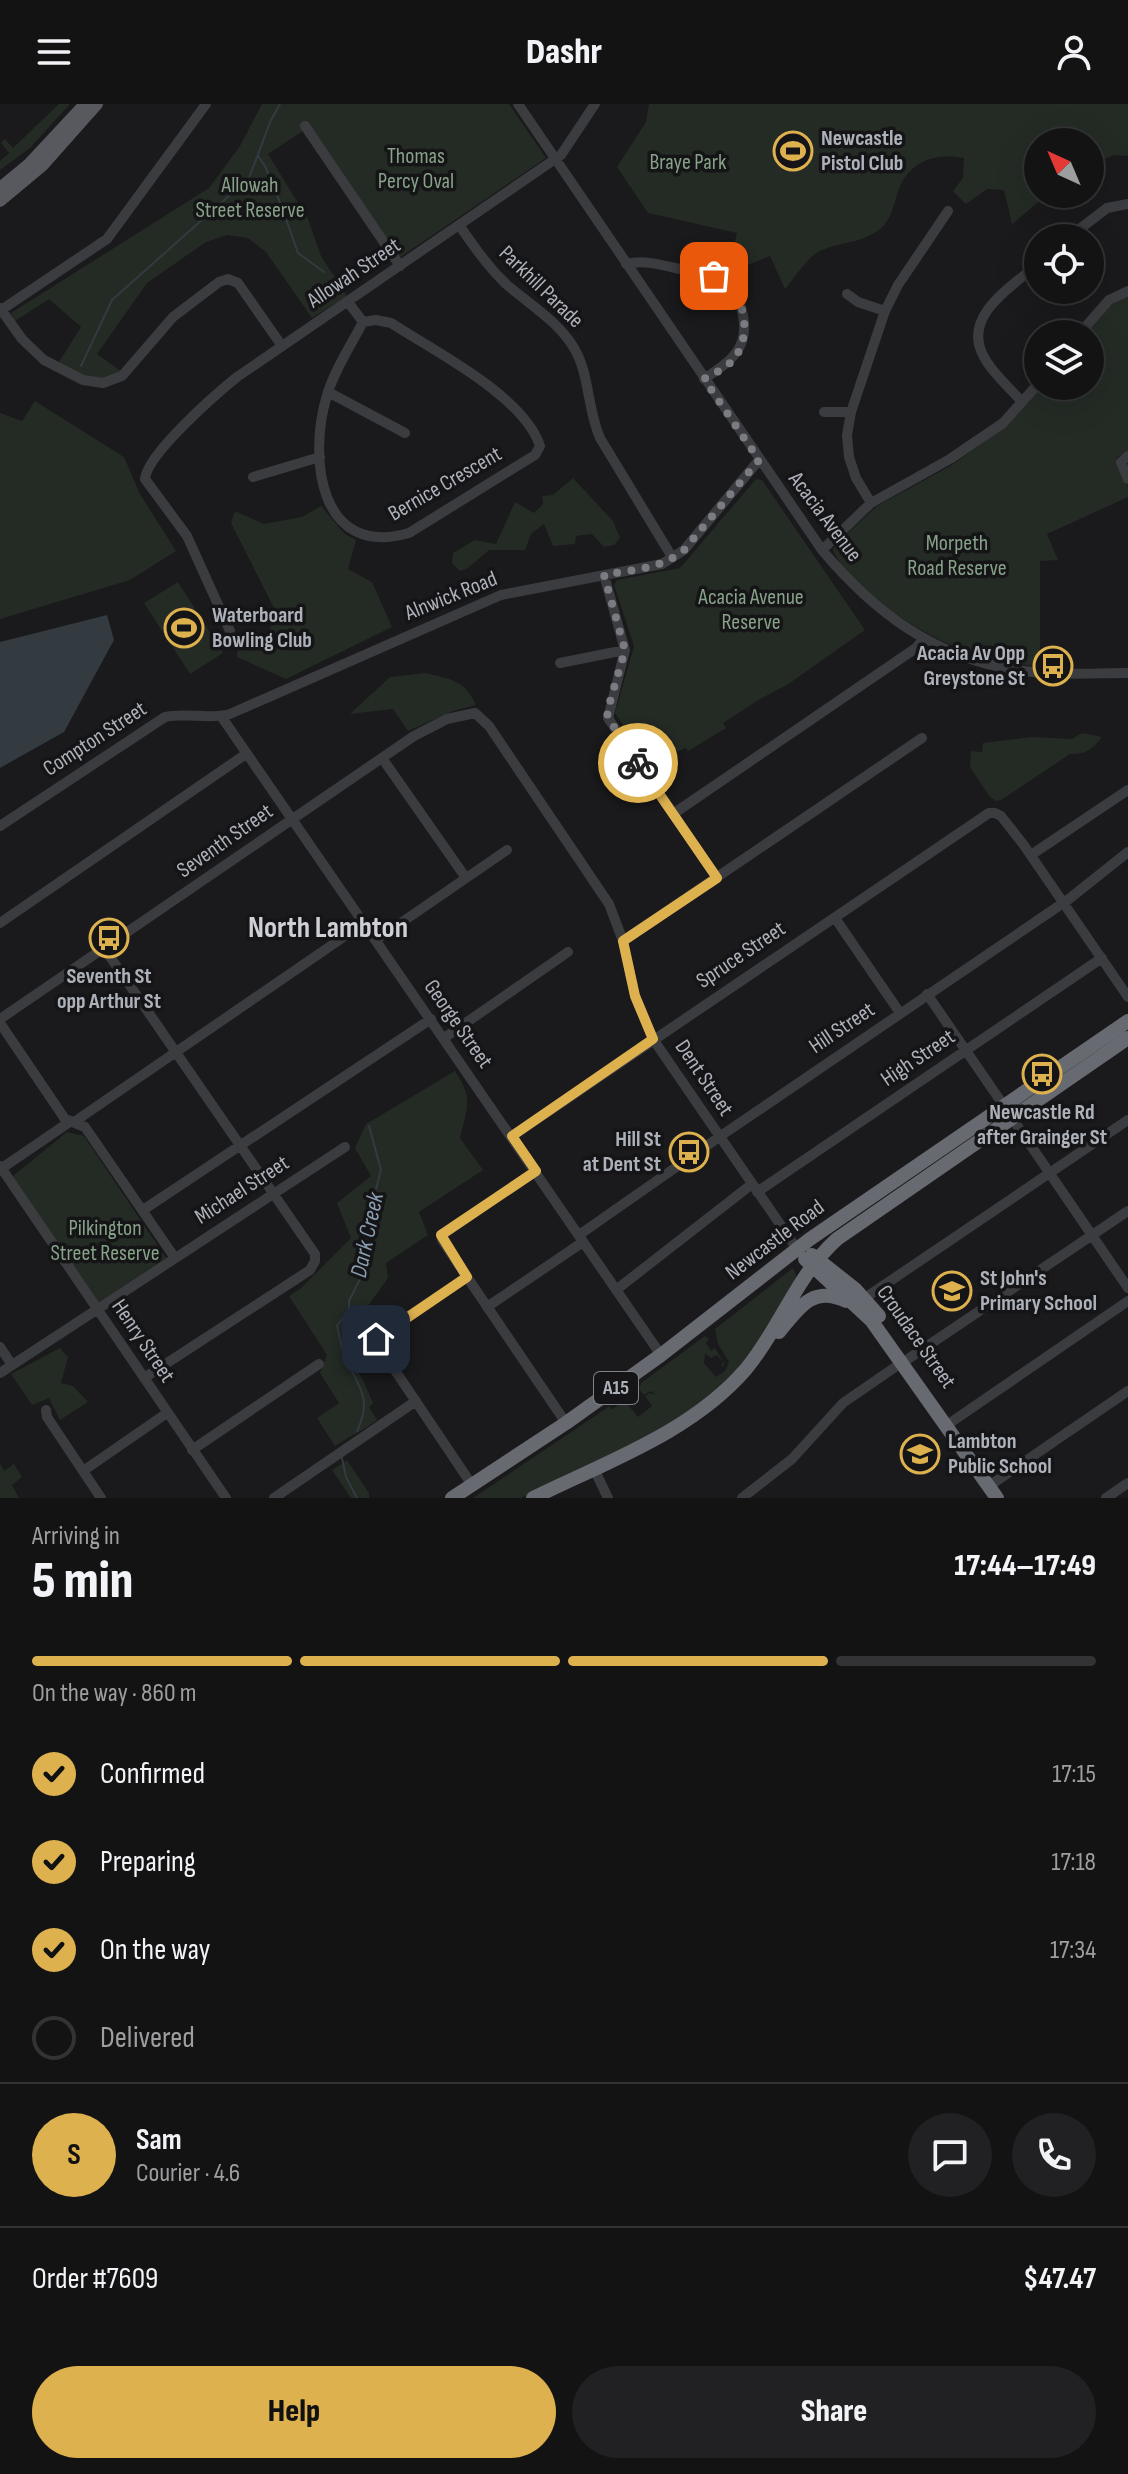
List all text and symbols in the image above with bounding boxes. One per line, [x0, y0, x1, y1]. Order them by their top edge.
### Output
icon: menu [32, 30, 76, 74]
icon: person [1052, 30, 1096, 74]
text: Dashr [526, 31, 602, 74]
place label: Newcastle Pistol Club [821, 125, 903, 177]
north arrow [1024, 128, 1104, 208]
map controls [1024, 128, 1104, 400]
sports icon: Newcastle Pistol Club [772, 130, 814, 172]
park label: Thomas Percy Oval [378, 143, 454, 195]
park label: Braye Park [650, 149, 727, 176]
park label: Allowah Street Reserve [195, 172, 305, 224]
button: locate [1024, 224, 1104, 304]
street label: Allowah Street [301, 232, 406, 315]
street label: Parkhill Parade [493, 240, 589, 334]
pin [680, 242, 748, 310]
icon: bag [692, 254, 736, 298]
button: layers [1024, 320, 1104, 400]
street label: Bernice Crescent [383, 441, 507, 527]
street label: Acacia Avenue [782, 466, 867, 567]
park label: Morpeth Road Reserve [907, 530, 1007, 582]
street label: Alnwick Road [400, 565, 501, 627]
park label: Acacia Avenue Reserve [697, 584, 804, 636]
place label: Waterboard Bowling Club [212, 602, 312, 654]
sports icon: Waterboard Bowling Club [163, 607, 205, 649]
place label: Acacia Av Opp Greystone St [916, 640, 1025, 692]
bus stop icon: Acacia Av Opp Greystone St [1032, 645, 1074, 687]
street label: Compton Street [38, 695, 152, 782]
courier [598, 723, 678, 803]
icon: bike [616, 741, 660, 785]
street label: Seventh Street [172, 798, 278, 884]
district label: North Lambton [248, 910, 408, 946]
street label: Spruce Street [691, 915, 791, 995]
bus stop icon: Seventh St opp Arthur St [88, 917, 130, 959]
place label: Seventh St opp Arthur St [57, 963, 161, 1015]
street label: George Street [418, 974, 499, 1074]
street label: Hill Street [804, 996, 880, 1060]
street label: High Street [876, 1023, 960, 1093]
street label: Dent Street [669, 1035, 739, 1121]
bus stop icon: Newcastle Rd after Grainger St [1021, 1053, 1063, 1095]
place label: Newcastle Rd after Grainger St [977, 1099, 1107, 1151]
place label: Hill St at Dent St [583, 1126, 661, 1178]
bus stop icon: Hill St at Dent St [668, 1131, 710, 1173]
street label: Michael Street [190, 1149, 294, 1230]
water label: Dark Creek [344, 1189, 390, 1280]
street label: Newcastle Road [720, 1194, 830, 1286]
park label: Pilkington Street Reserve [50, 1215, 160, 1267]
place label: St John's Primary School [980, 1265, 1097, 1317]
school or university icon: St John's Primary School [931, 1270, 973, 1312]
street label: Croudace Street [871, 1280, 962, 1394]
street label: Henry Street [105, 1294, 181, 1388]
pin [342, 1305, 410, 1373]
icon: home [354, 1317, 398, 1361]
road number: A15 [594, 1372, 638, 1404]
place label: Lambton Public School [948, 1428, 1052, 1480]
school or university icon: Lambton Public School [899, 1433, 941, 1475]
text: Arriving in [32, 1521, 120, 1552]
text: 17:44–17:49 [954, 1548, 1096, 1584]
text: 5 min [32, 1550, 133, 1613]
text: On the way · 860 m [32, 1678, 196, 1709]
icon: check [32, 1752, 76, 1796]
text: Confirmed [100, 1756, 205, 1792]
text: 17:15 [1052, 1759, 1096, 1790]
icon: check [32, 1840, 76, 1884]
text: Preparing [100, 1844, 196, 1880]
text: 17:18 [1051, 1847, 1096, 1878]
icon: check [32, 1928, 76, 1972]
text: On the way [100, 1932, 210, 1968]
text: 17:34 [1050, 1935, 1096, 1966]
text: Delivered [100, 2020, 195, 2056]
button: chat [908, 2113, 992, 2197]
button: phone [1012, 2113, 1096, 2197]
text: Sam [136, 2122, 182, 2158]
text: S [67, 2137, 81, 2173]
text: Courier · 4.6 [136, 2158, 240, 2189]
text: Order #7609 [32, 2261, 158, 2297]
text: $47.47 [1023, 2261, 1096, 2297]
button: Help [32, 2366, 556, 2458]
button: Share [572, 2366, 1096, 2458]

